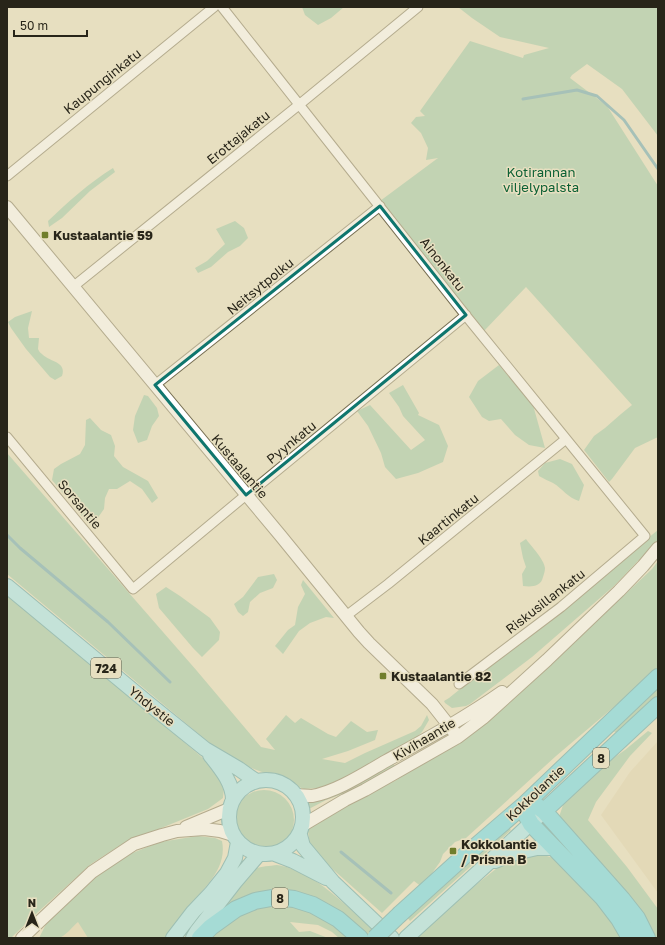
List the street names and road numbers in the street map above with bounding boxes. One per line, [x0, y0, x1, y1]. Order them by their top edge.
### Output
street label: Kaupunginkatu [60, 45, 144, 117]
street label: Erottajakatu [203, 107, 273, 167]
street label: Ainonkatu [417, 234, 469, 294]
street label: Neitsytpolku [223, 254, 297, 318]
street label: Pyynkatu [263, 417, 319, 467]
street label: Kustaalantie [208, 431, 272, 501]
street label: Sorsantie [55, 476, 105, 532]
street label: Kaartinkatu [415, 490, 481, 548]
street label: Riskusillankatu [502, 565, 588, 637]
road number: 724 [91, 658, 121, 678]
street label: Yhdystie [126, 683, 178, 729]
street label: Kivihaantie [390, 714, 458, 764]
road number: 8 [593, 748, 609, 768]
street label: Kokkolantie [502, 762, 568, 824]
road number: 8 [272, 888, 288, 908]

